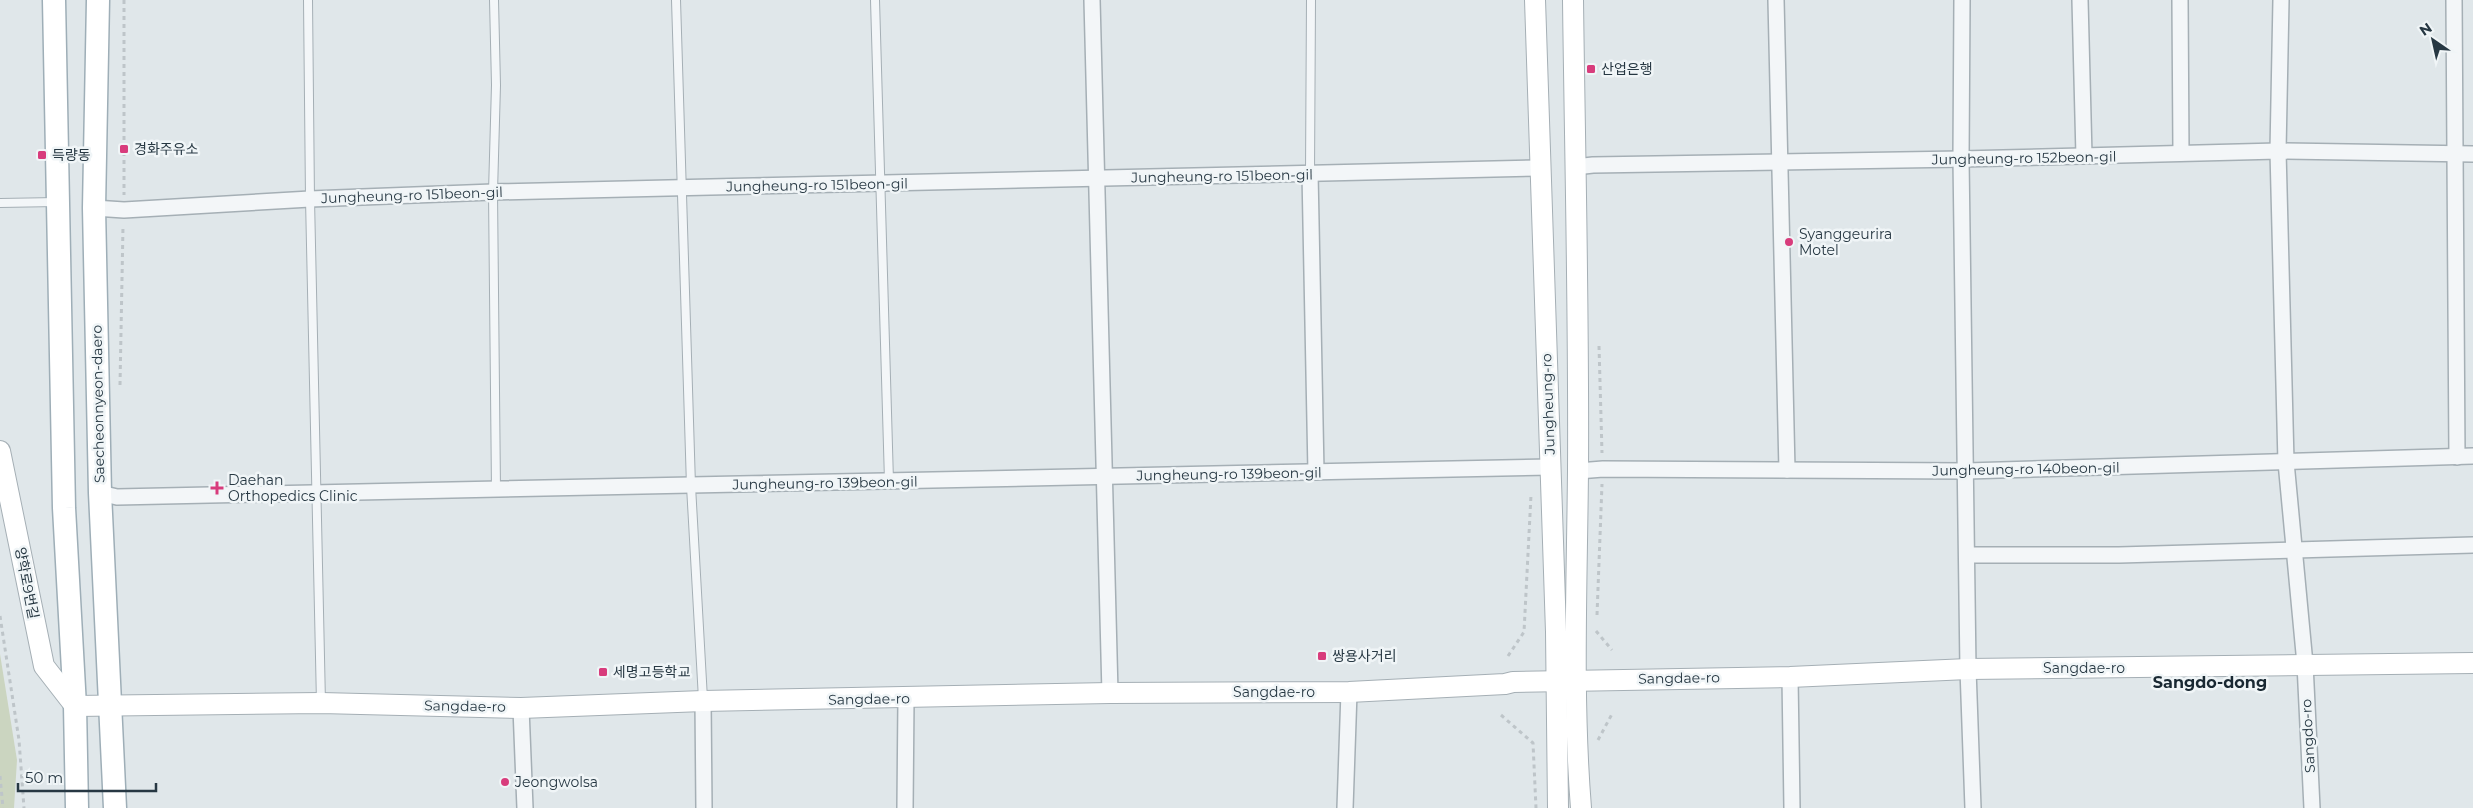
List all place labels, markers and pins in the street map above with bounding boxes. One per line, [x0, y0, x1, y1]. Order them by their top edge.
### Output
place label: 산업은행 [1601, 60, 1653, 78]
marker: 산업은행 [1585, 63, 1597, 75]
place label: 경화주유소 [134, 140, 199, 158]
marker: 경화주유소 [118, 143, 130, 155]
place label: 득량동 [52, 146, 91, 164]
marker: 득량동 [36, 149, 48, 161]
place label: Syanggeurira Motel [1799, 225, 1892, 259]
marker: Syanggeurira Motel [1783, 236, 1795, 248]
place label: Daehan Orthopedics Clinic [228, 471, 358, 505]
marker: Daehan Orthopedics Clinic [210, 481, 224, 495]
place label: 쌍용사거리 [1332, 647, 1396, 665]
marker: 쌍용사거리 [1316, 650, 1328, 662]
place label: 세명고등학교 [613, 663, 690, 681]
marker: 세명고등학교 [597, 666, 609, 678]
place label: Jeongwolsa [514, 773, 598, 791]
marker: Jeongwolsa [499, 776, 511, 788]

